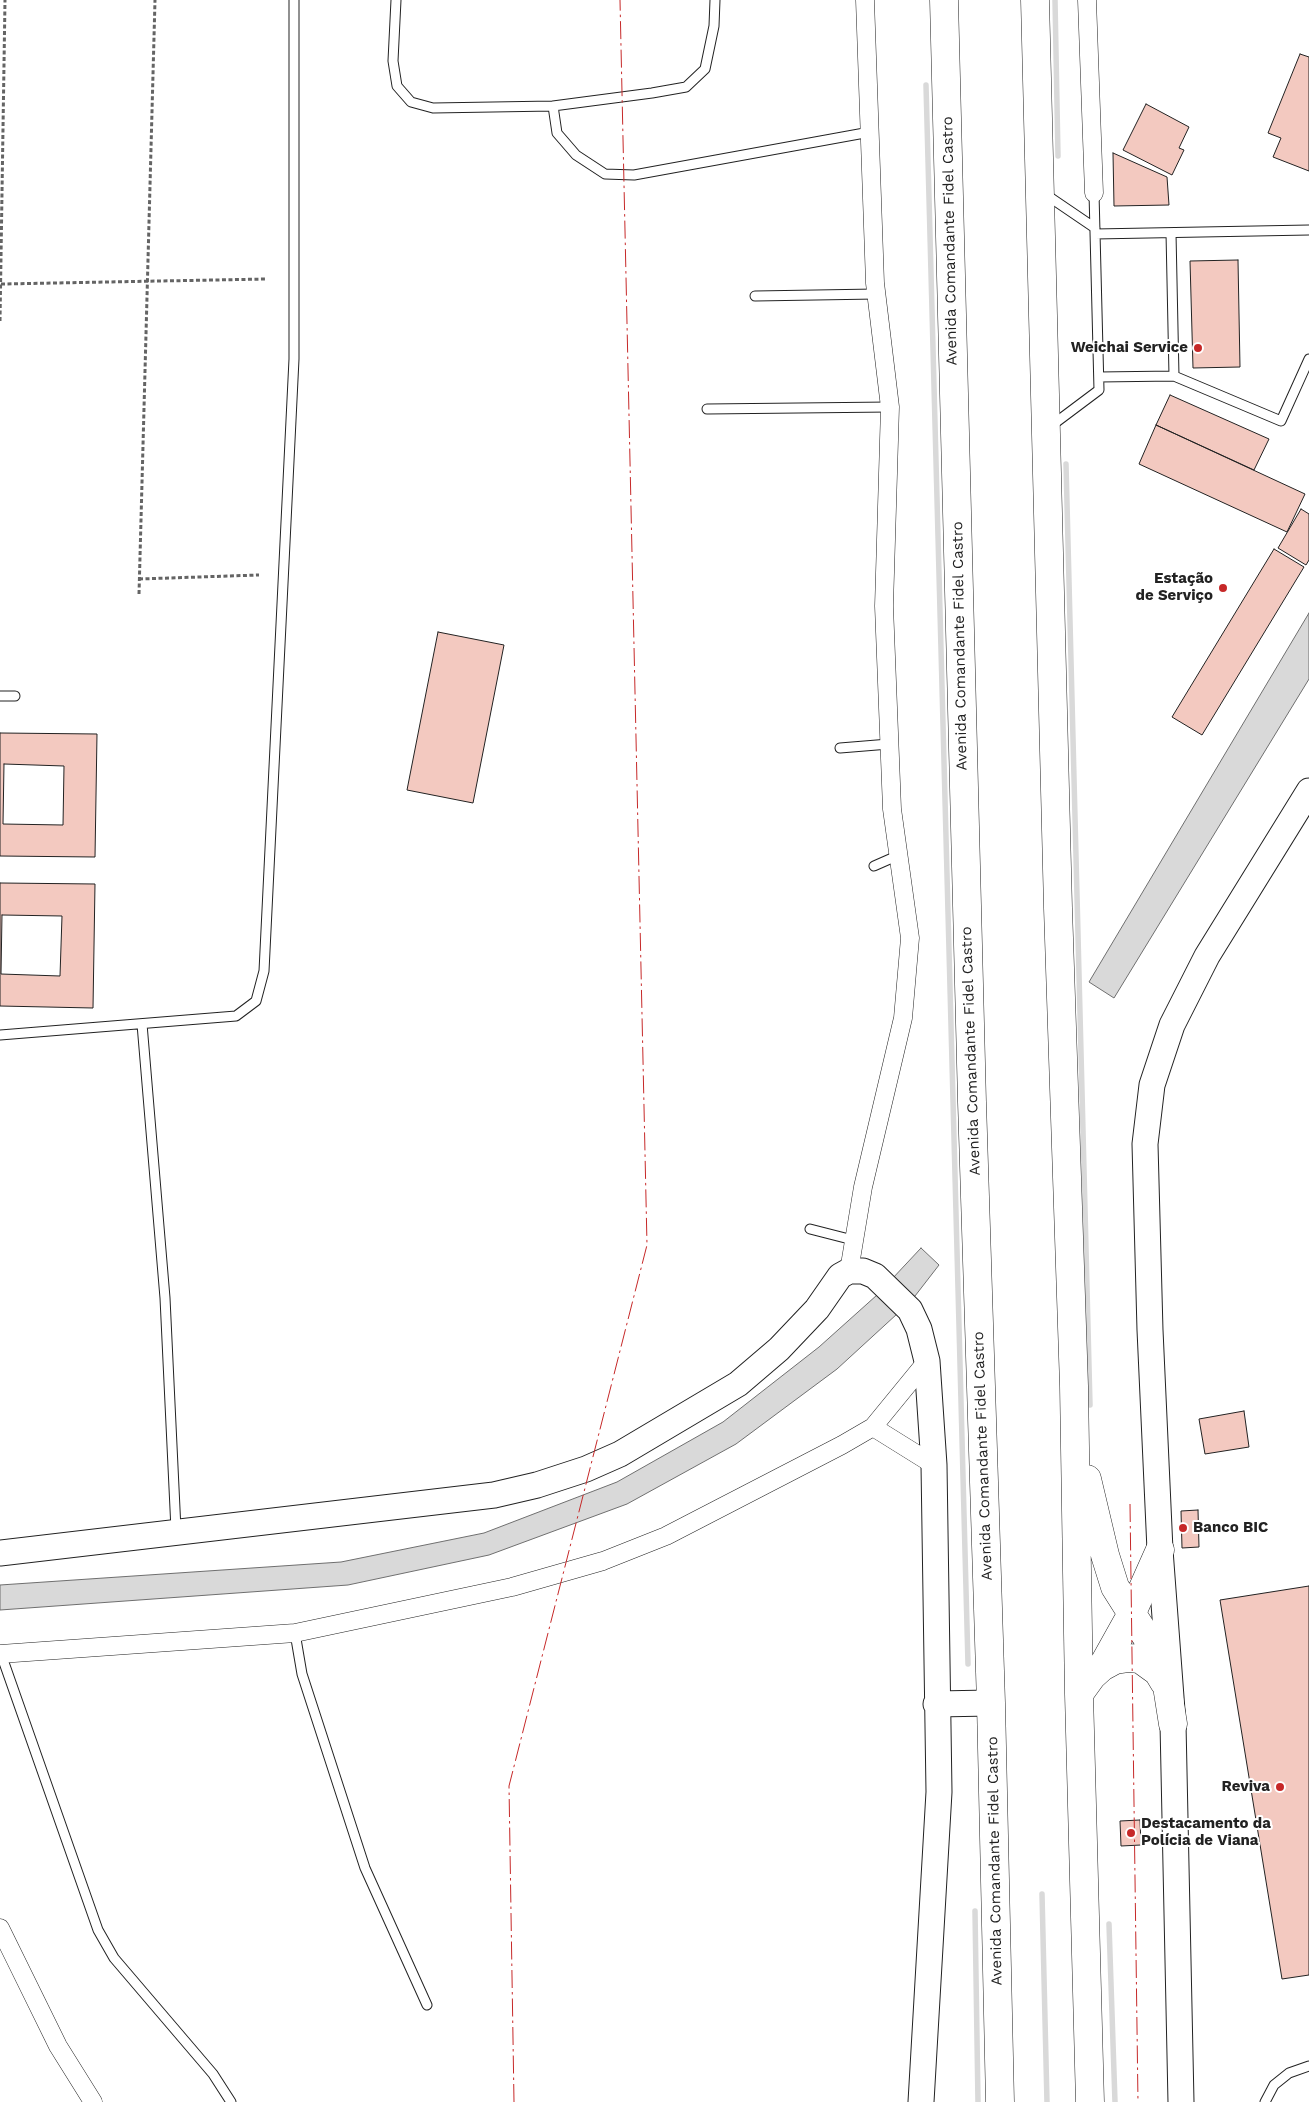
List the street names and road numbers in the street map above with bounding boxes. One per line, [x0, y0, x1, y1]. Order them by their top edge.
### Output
street label: Avenida Comandante Fidel Castro [939, 116, 961, 366]
street label: Avenida Comandante Fidel Castro [949, 521, 971, 771]
street label: Avenida Comandante Fidel Castro [958, 926, 984, 1176]
street label: Avenida Comandante Fidel Castro [970, 1331, 996, 1581]
street label: Avenida Comandante Fidel Castro [984, 1736, 1006, 1986]

